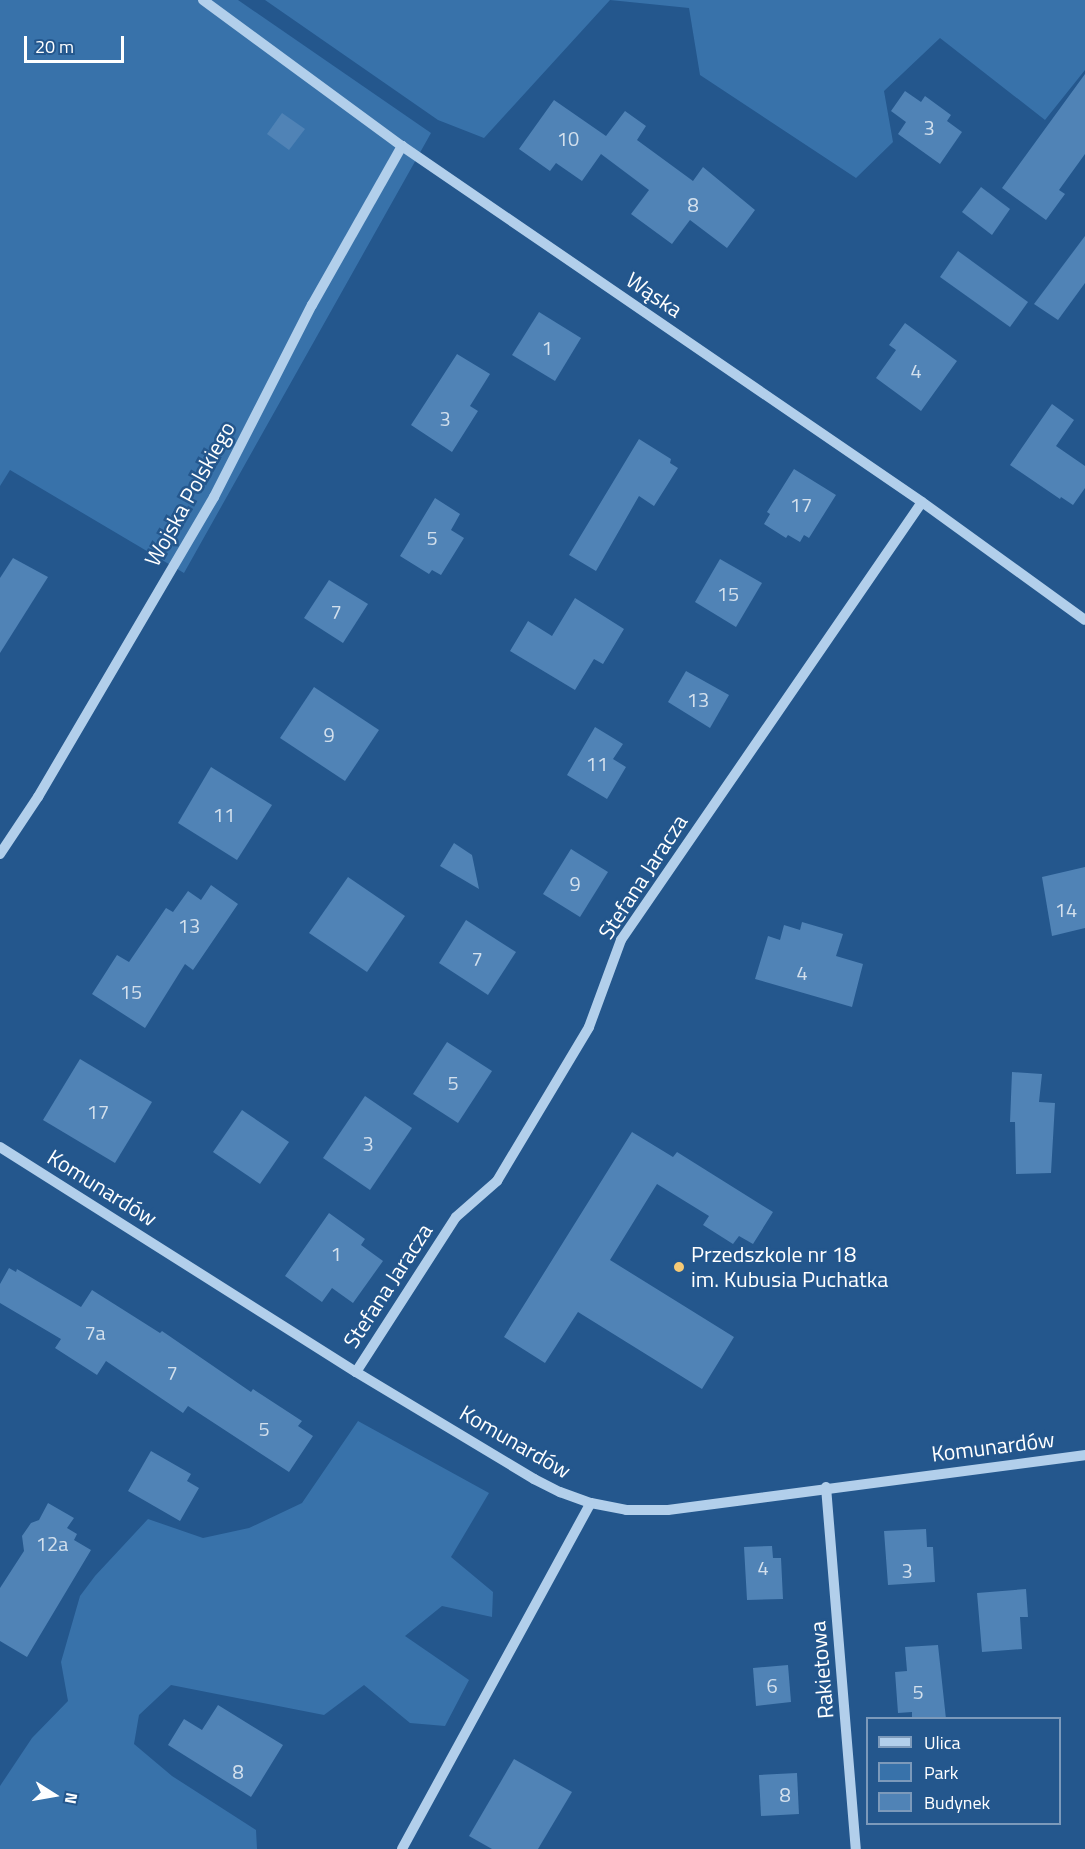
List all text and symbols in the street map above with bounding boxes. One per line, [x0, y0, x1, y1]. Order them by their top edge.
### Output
scale bar [27, 24, 128, 62]
text: 20 m [35, 33, 74, 60]
house number: 3 [923, 115, 935, 139]
house number: 10 [557, 126, 579, 150]
house number: 8 [687, 192, 699, 216]
street label: Wąska [621, 267, 687, 323]
house number: 1 [541, 335, 553, 359]
house number: 4 [910, 358, 922, 382]
house number: 3 [439, 406, 451, 430]
street label: Wojska Polskiego [139, 417, 241, 571]
house number: 17 [790, 492, 812, 516]
house number: 5 [426, 525, 438, 549]
house number: 15 [717, 581, 739, 605]
house number: 7 [330, 599, 342, 623]
house number: 13 [687, 687, 709, 711]
house number: 9 [323, 722, 335, 746]
house number: 11 [586, 751, 608, 775]
house number: 11 [213, 802, 235, 826]
street label: Stefana Jaracza [593, 810, 693, 944]
house number: 9 [569, 871, 581, 895]
house number: 14 [1055, 897, 1077, 921]
house number: 13 [178, 913, 200, 937]
house number: 7 [471, 946, 483, 970]
house number: 4 [796, 960, 808, 984]
house number: 15 [120, 979, 142, 1003]
house number: 5 [447, 1070, 459, 1094]
house number: 17 [87, 1099, 109, 1123]
house number: 3 [362, 1131, 374, 1155]
street label: Komunardów [42, 1144, 162, 1232]
street label: Stefana Jaracza [338, 1219, 438, 1353]
house number: 1 [330, 1241, 342, 1265]
place label: Przedszkole nr 18 im. Kubusia Puchatka [691, 1241, 888, 1292]
marker: Przedszkole nr 18 im. Kubusia Puchatka [672, 1260, 686, 1274]
house number: 7a [84, 1320, 106, 1344]
house number: 7 [166, 1360, 178, 1384]
street label: Komunardów [455, 1400, 575, 1484]
house number: 5 [258, 1416, 270, 1440]
street label: Komunardów [930, 1426, 1056, 1468]
house number: 12a [36, 1531, 68, 1555]
house number: 4 [757, 1555, 769, 1579]
house number: 3 [901, 1558, 913, 1582]
street label: Rakietowa [805, 1620, 839, 1720]
house number: 6 [766, 1673, 778, 1697]
house number: 5 [912, 1679, 924, 1703]
legend [866, 1717, 1061, 1825]
text: Ulica [924, 1729, 961, 1756]
house number: 8 [232, 1759, 244, 1783]
text: Park [924, 1759, 958, 1786]
north arrow [24, 1765, 84, 1825]
house number: 8 [779, 1782, 791, 1806]
text: Budynek [924, 1789, 990, 1816]
text: N [59, 1791, 85, 1806]

